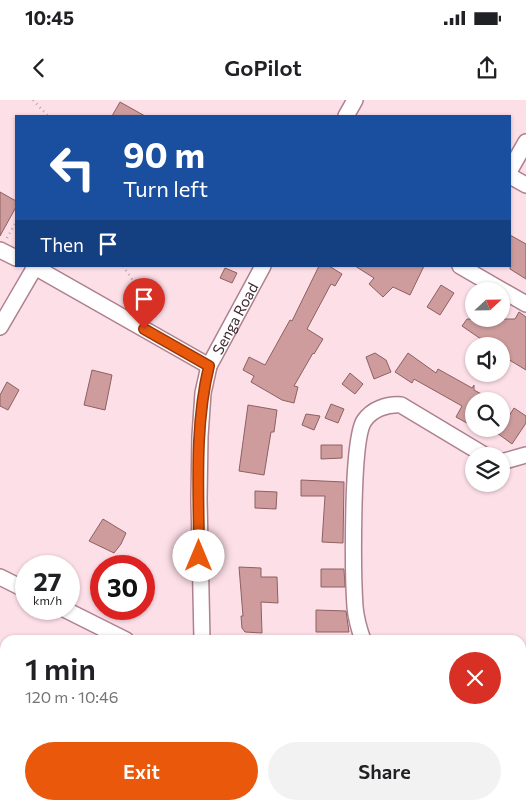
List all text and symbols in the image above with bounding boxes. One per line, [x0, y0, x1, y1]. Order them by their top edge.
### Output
text: 10:45 [25, 6, 74, 29]
icon: back [25, 54, 53, 82]
text: GoPilot [224, 54, 302, 81]
icon: share [473, 54, 501, 82]
text: 90 m [123, 132, 205, 175]
icon: left [40, 135, 105, 200]
text: Turn left [123, 175, 208, 202]
icon: arrive [94, 230, 122, 258]
text: Then [40, 233, 84, 256]
pin [123, 278, 165, 329]
street label: Senga Road [208, 279, 261, 357]
north arrow [465, 282, 510, 328]
map controls [465, 282, 510, 492]
icon: arrive [130, 285, 158, 313]
button: sound [465, 337, 510, 382]
button: search [465, 392, 510, 437]
button: layers [465, 447, 510, 492]
position arrow [172, 529, 224, 581]
speed limit sign: 30 [90, 555, 155, 620]
text: 27 [34, 566, 61, 596]
text: km/h [33, 593, 62, 607]
text: 1 min [25, 649, 96, 686]
button: close [449, 652, 501, 704]
text: 120 m · 10:46 [25, 687, 118, 706]
button: Exit [25, 742, 258, 800]
button: Share [268, 742, 501, 800]

